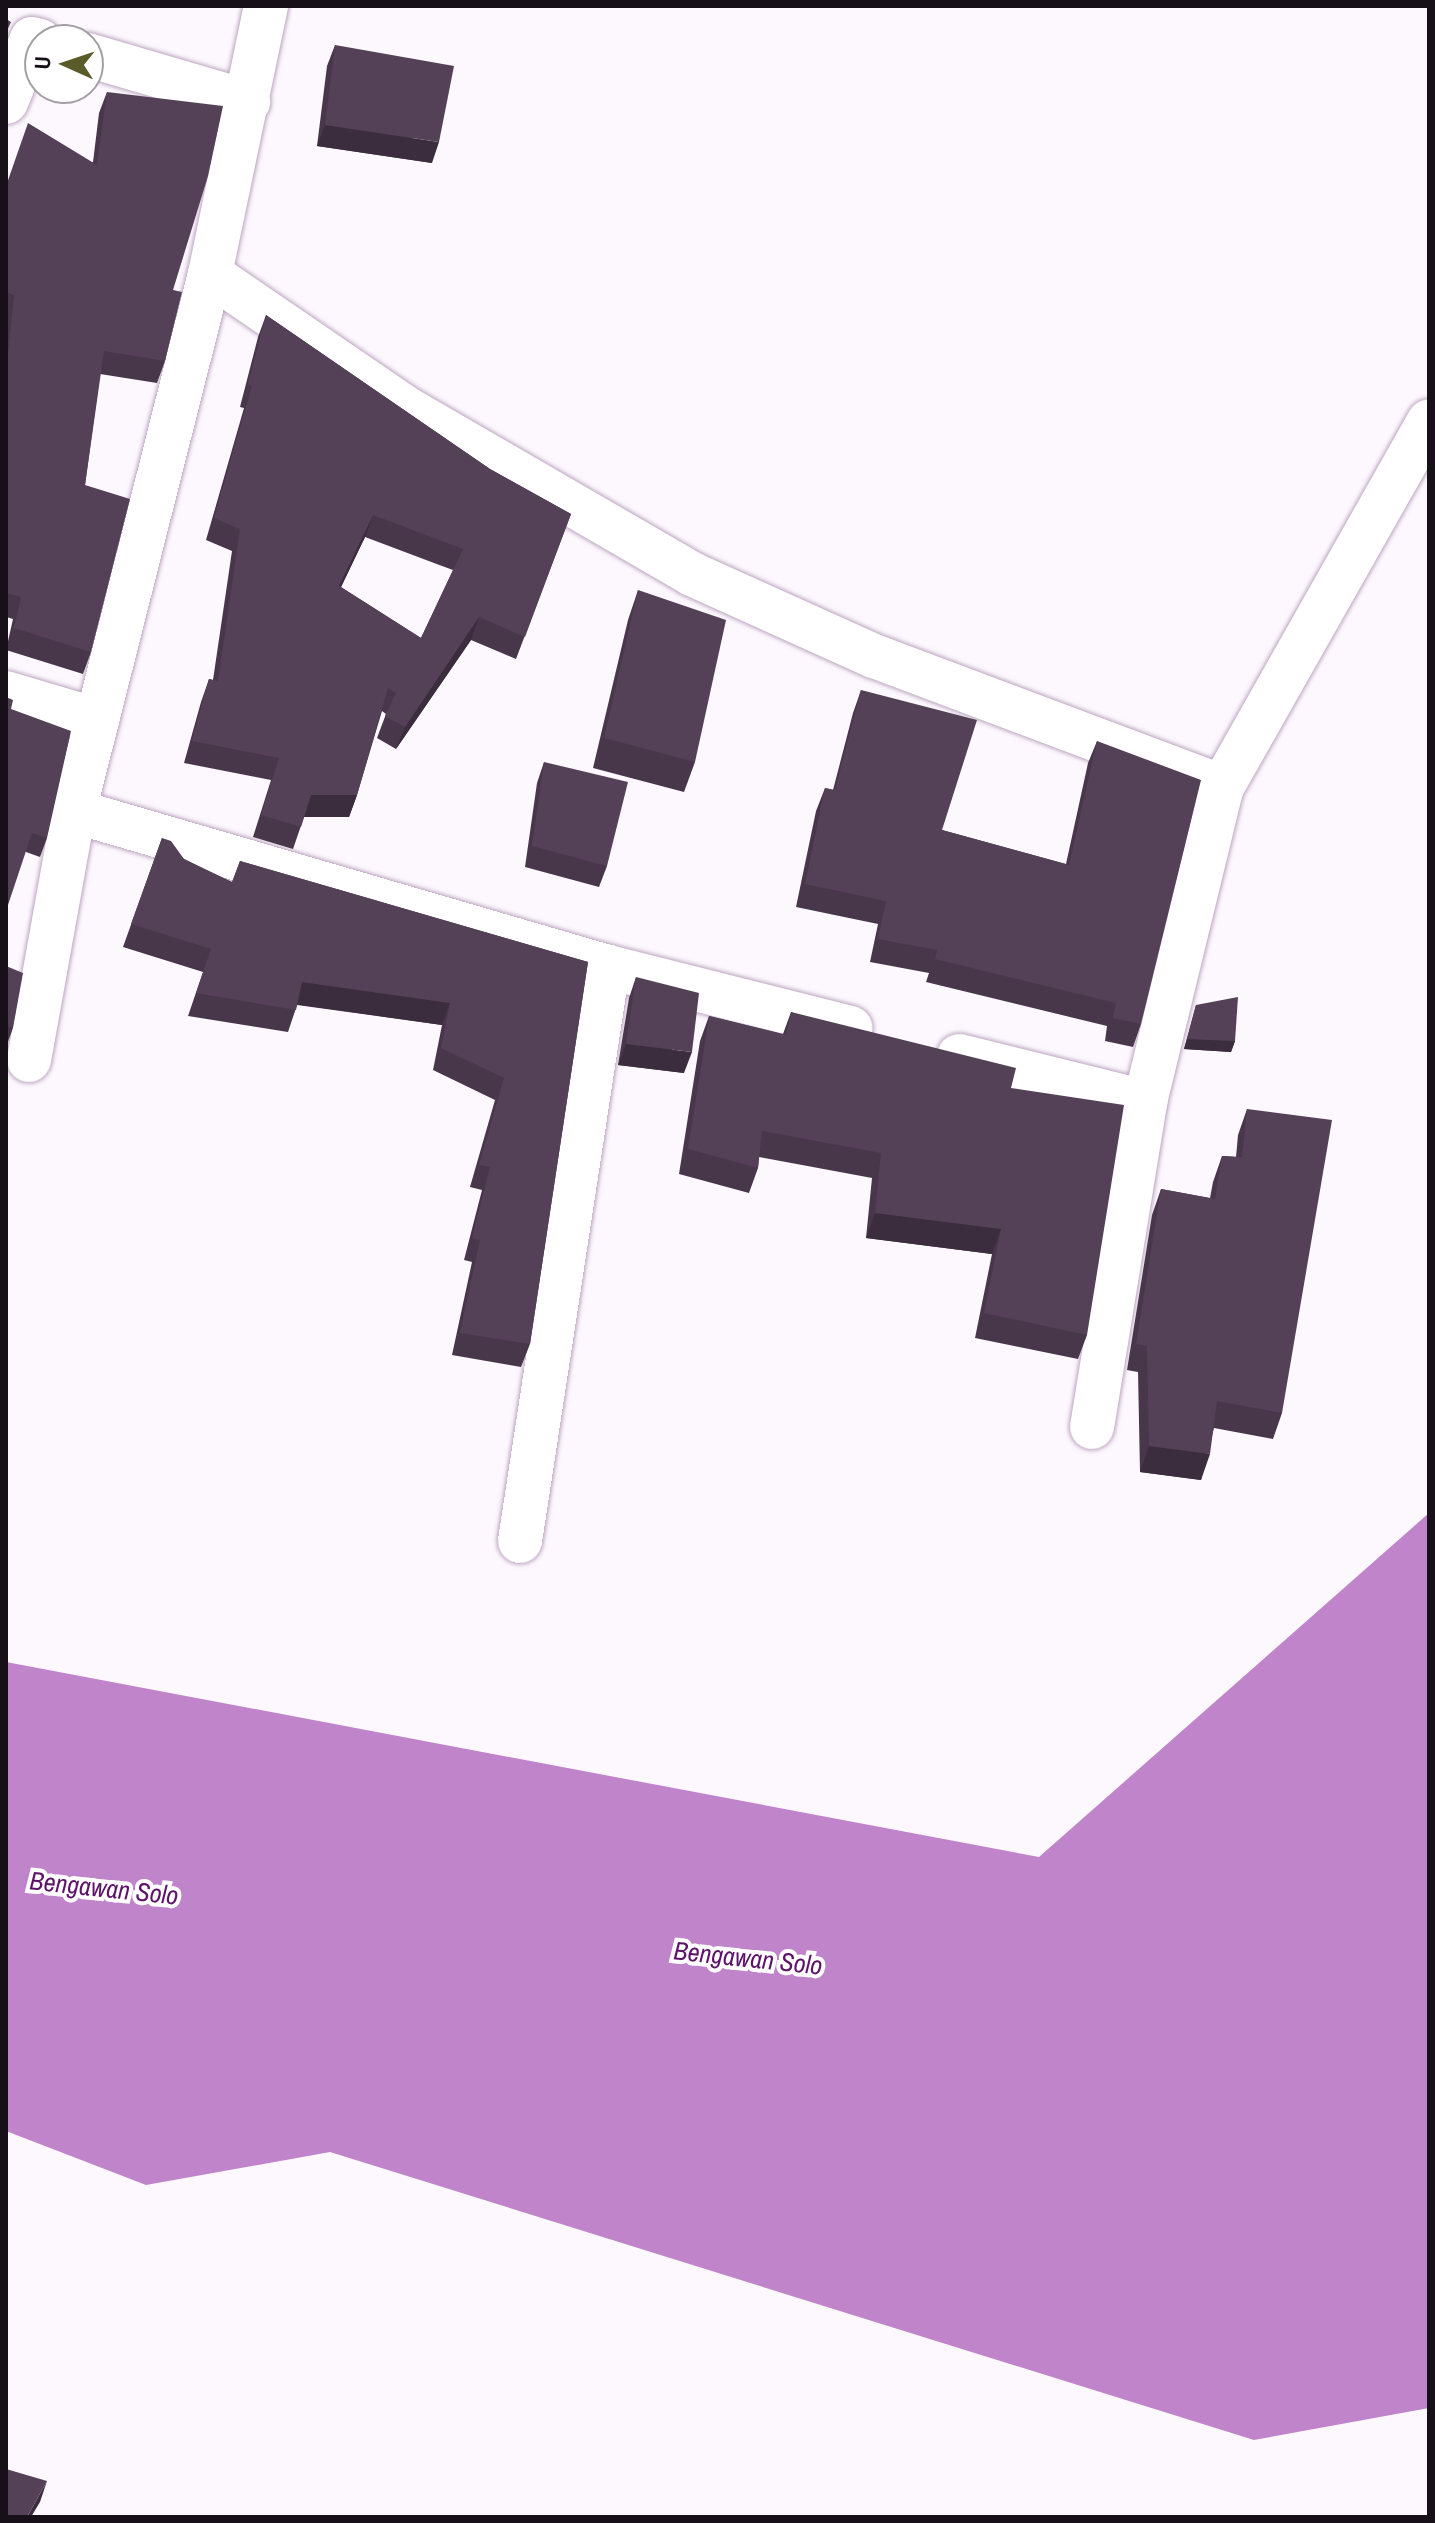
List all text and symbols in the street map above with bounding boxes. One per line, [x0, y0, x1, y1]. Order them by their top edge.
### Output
north arrow [24, 24, 104, 104]
text: U [27, 56, 57, 70]
water label: Bengawan Solo [28, 1865, 180, 1911]
water label: Bengawan Solo [672, 1935, 824, 1981]

